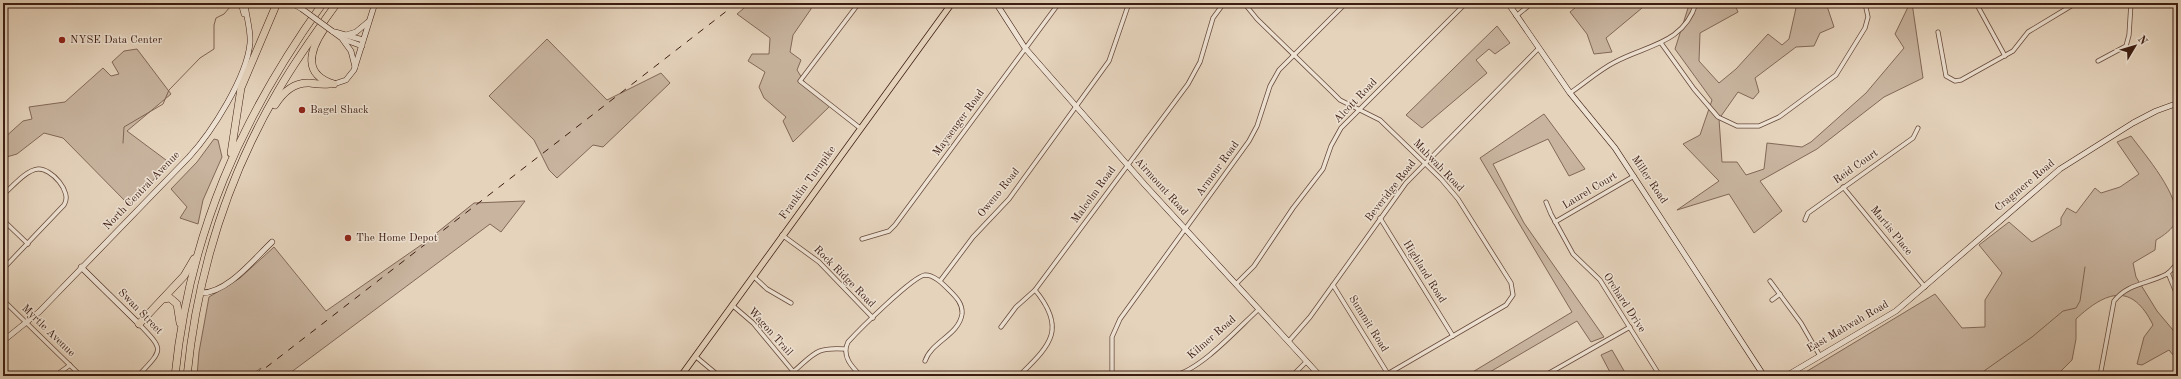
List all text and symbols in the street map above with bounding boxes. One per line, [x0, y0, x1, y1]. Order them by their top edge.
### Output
north arrow [2115, 26, 2155, 66]
text: N [2135, 34, 2149, 48]
marker: NYSE Data Center [57, 35, 67, 45]
place label: NYSE Data Center [70, 35, 163, 46]
street label: Alcott Road [1332, 77, 1380, 125]
street label: Maysenger Road [931, 88, 987, 158]
marker: Bagel Shack [297, 105, 307, 115]
place label: Bagel Shack [310, 105, 369, 116]
street label: Mahwah Road [1410, 138, 1466, 194]
street label: Armour Road [1194, 139, 1242, 199]
street label: Franklin Turnpike [778, 144, 838, 222]
street label: Reid Court [1832, 148, 1880, 186]
street label: North Central Avenue [102, 150, 182, 232]
street label: Miller Road [1629, 154, 1669, 206]
street label: Airmount Road [1132, 156, 1190, 218]
street label: Beveridge Road [1364, 158, 1419, 224]
street label: Cragmere Road [1993, 158, 2057, 214]
street label: Malcolm Road [1070, 164, 1118, 225]
street label: Oweno Road [976, 166, 1022, 220]
street label: Laurel Court [1561, 170, 1619, 212]
street label: Martis Place [1868, 204, 1914, 258]
marker: The Home Depot [343, 233, 353, 243]
place label: The Home Depot [356, 233, 438, 244]
street label: Highland Road [1400, 239, 1448, 305]
street label: Rock Ridge Road [811, 244, 877, 310]
street label: Orchard Drive [1601, 271, 1647, 335]
street label: Swan Street [116, 287, 164, 337]
street label: Summit Road [1346, 294, 1390, 355]
street label: East Mahwah Road [1805, 299, 1891, 355]
street label: Myrtle Avenue [19, 303, 77, 359]
street label: Wagon Trail [746, 306, 794, 358]
street label: Kilmer Road [1186, 314, 1238, 362]

